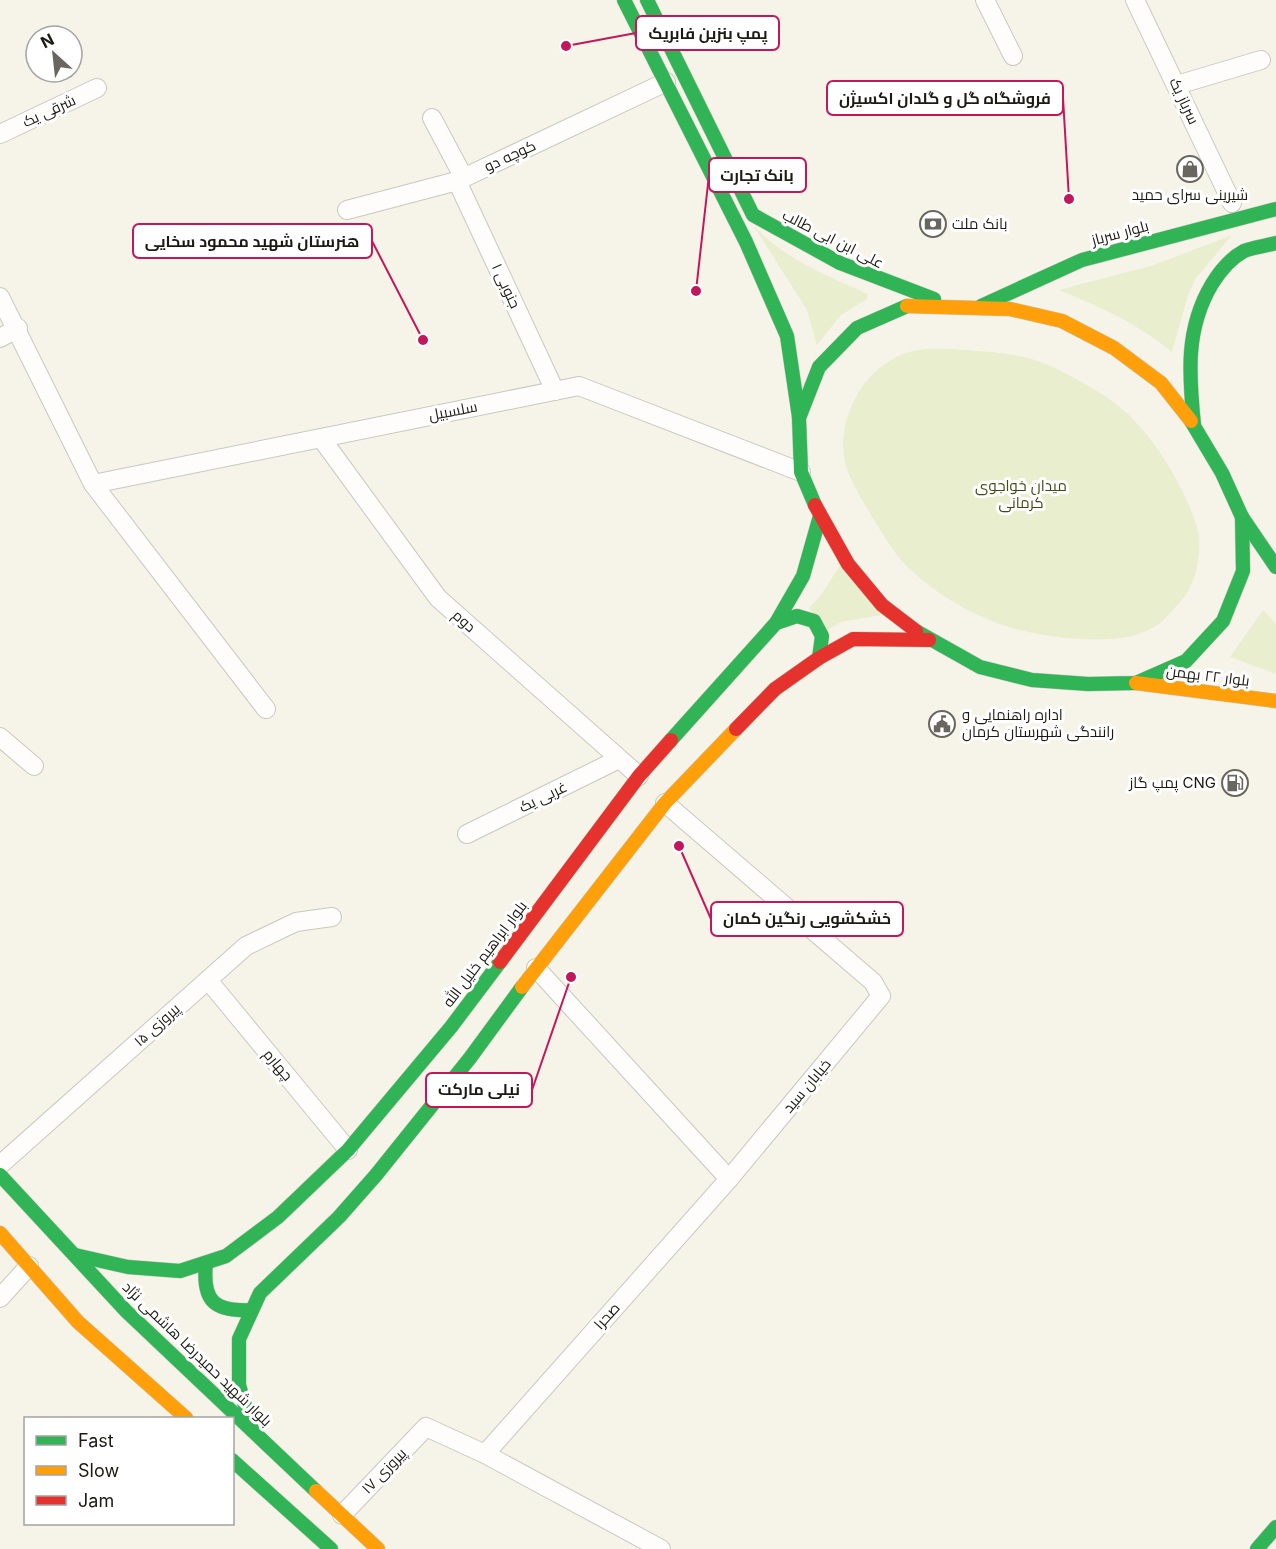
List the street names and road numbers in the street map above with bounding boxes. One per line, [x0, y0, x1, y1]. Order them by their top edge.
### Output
street label: سرباز یک [1165, 74, 1204, 127]
street label: شرقی یک [19, 90, 79, 132]
street label: کوچه دو [481, 135, 539, 177]
street label: علی ابن ابی طالب [779, 205, 887, 273]
street label: بلوار سرباز [1088, 216, 1151, 250]
street label: جنوبی ۱ [487, 260, 525, 312]
street label: سلسبیل [427, 396, 479, 426]
street label: دوم [448, 605, 480, 637]
street label: بلوار ۲۲ بهمن [1165, 661, 1251, 691]
street label: غربی یک [516, 777, 570, 817]
street label: بلوار ابراهیم خلیل الله [438, 897, 532, 1011]
street label: پیروزی ۱۵ [130, 999, 184, 1051]
street label: چهارم [259, 1045, 297, 1085]
street label: خیابان سید [779, 1055, 835, 1117]
street label: بلوار شهید حمیدرضا هاشمی نژاد [118, 1277, 276, 1431]
street label: صحرا [590, 1298, 624, 1333]
street label: پیروزی ۱۷ [357, 1444, 411, 1498]

